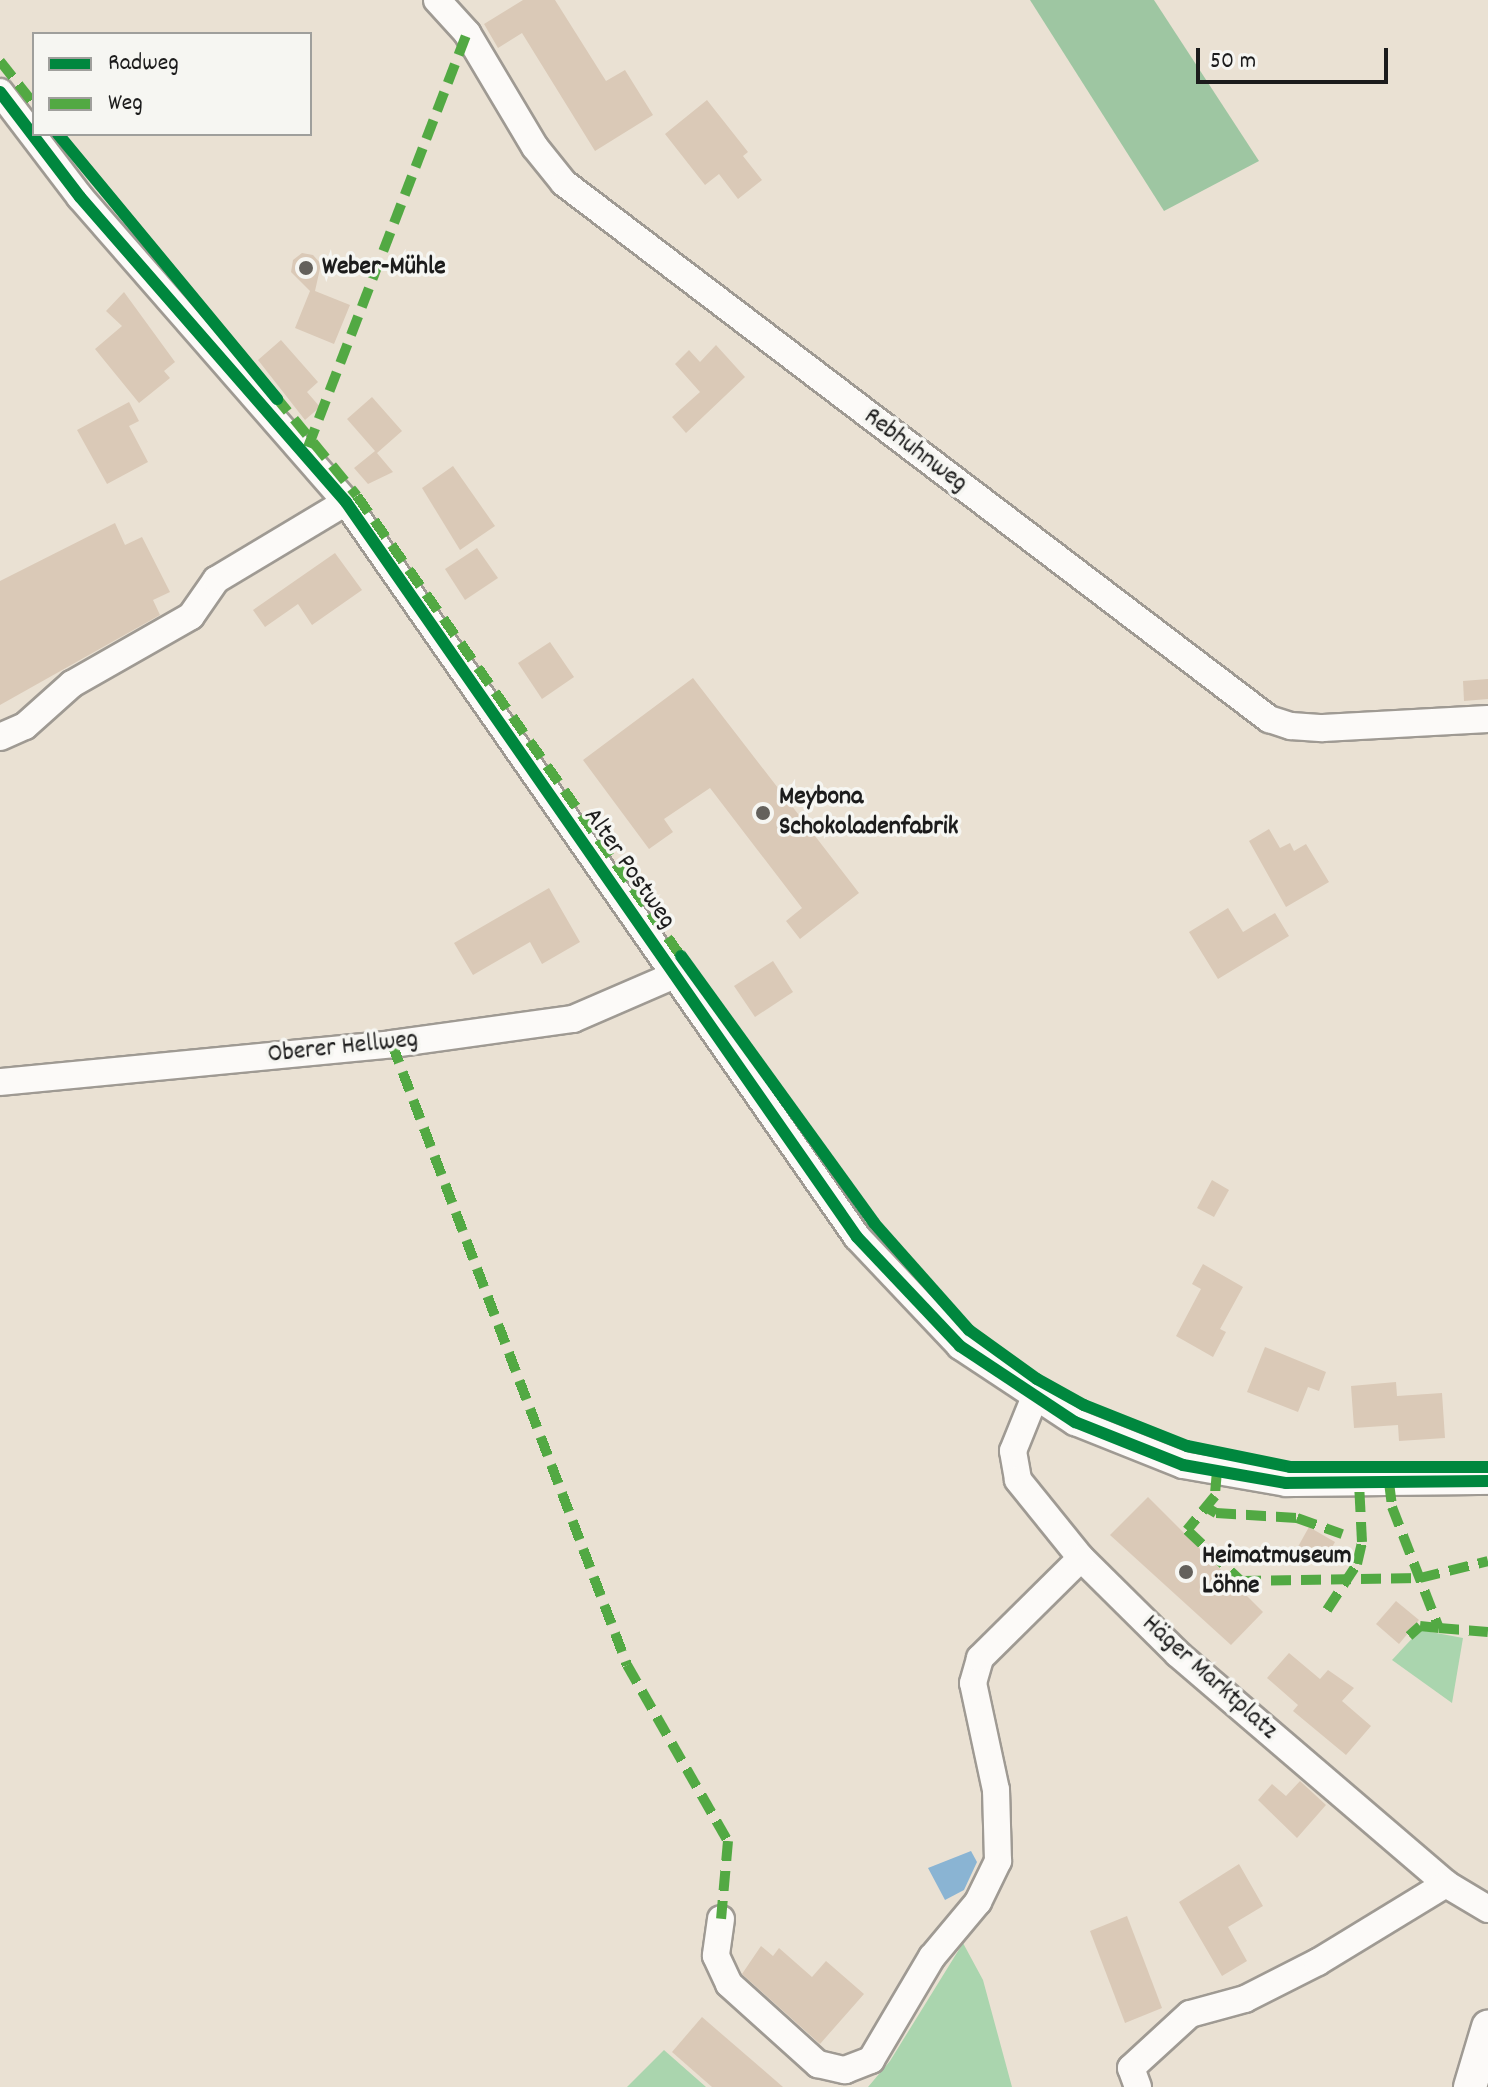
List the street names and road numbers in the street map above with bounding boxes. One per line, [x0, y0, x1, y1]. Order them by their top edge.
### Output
street label: Rebhuhnweg [857, 402, 973, 500]
street label: Alter Postweg [576, 803, 682, 935]
street label: Oberer Hellweg [266, 1025, 420, 1071]
street label: Häger Marktplatz [1135, 1609, 1283, 1747]

